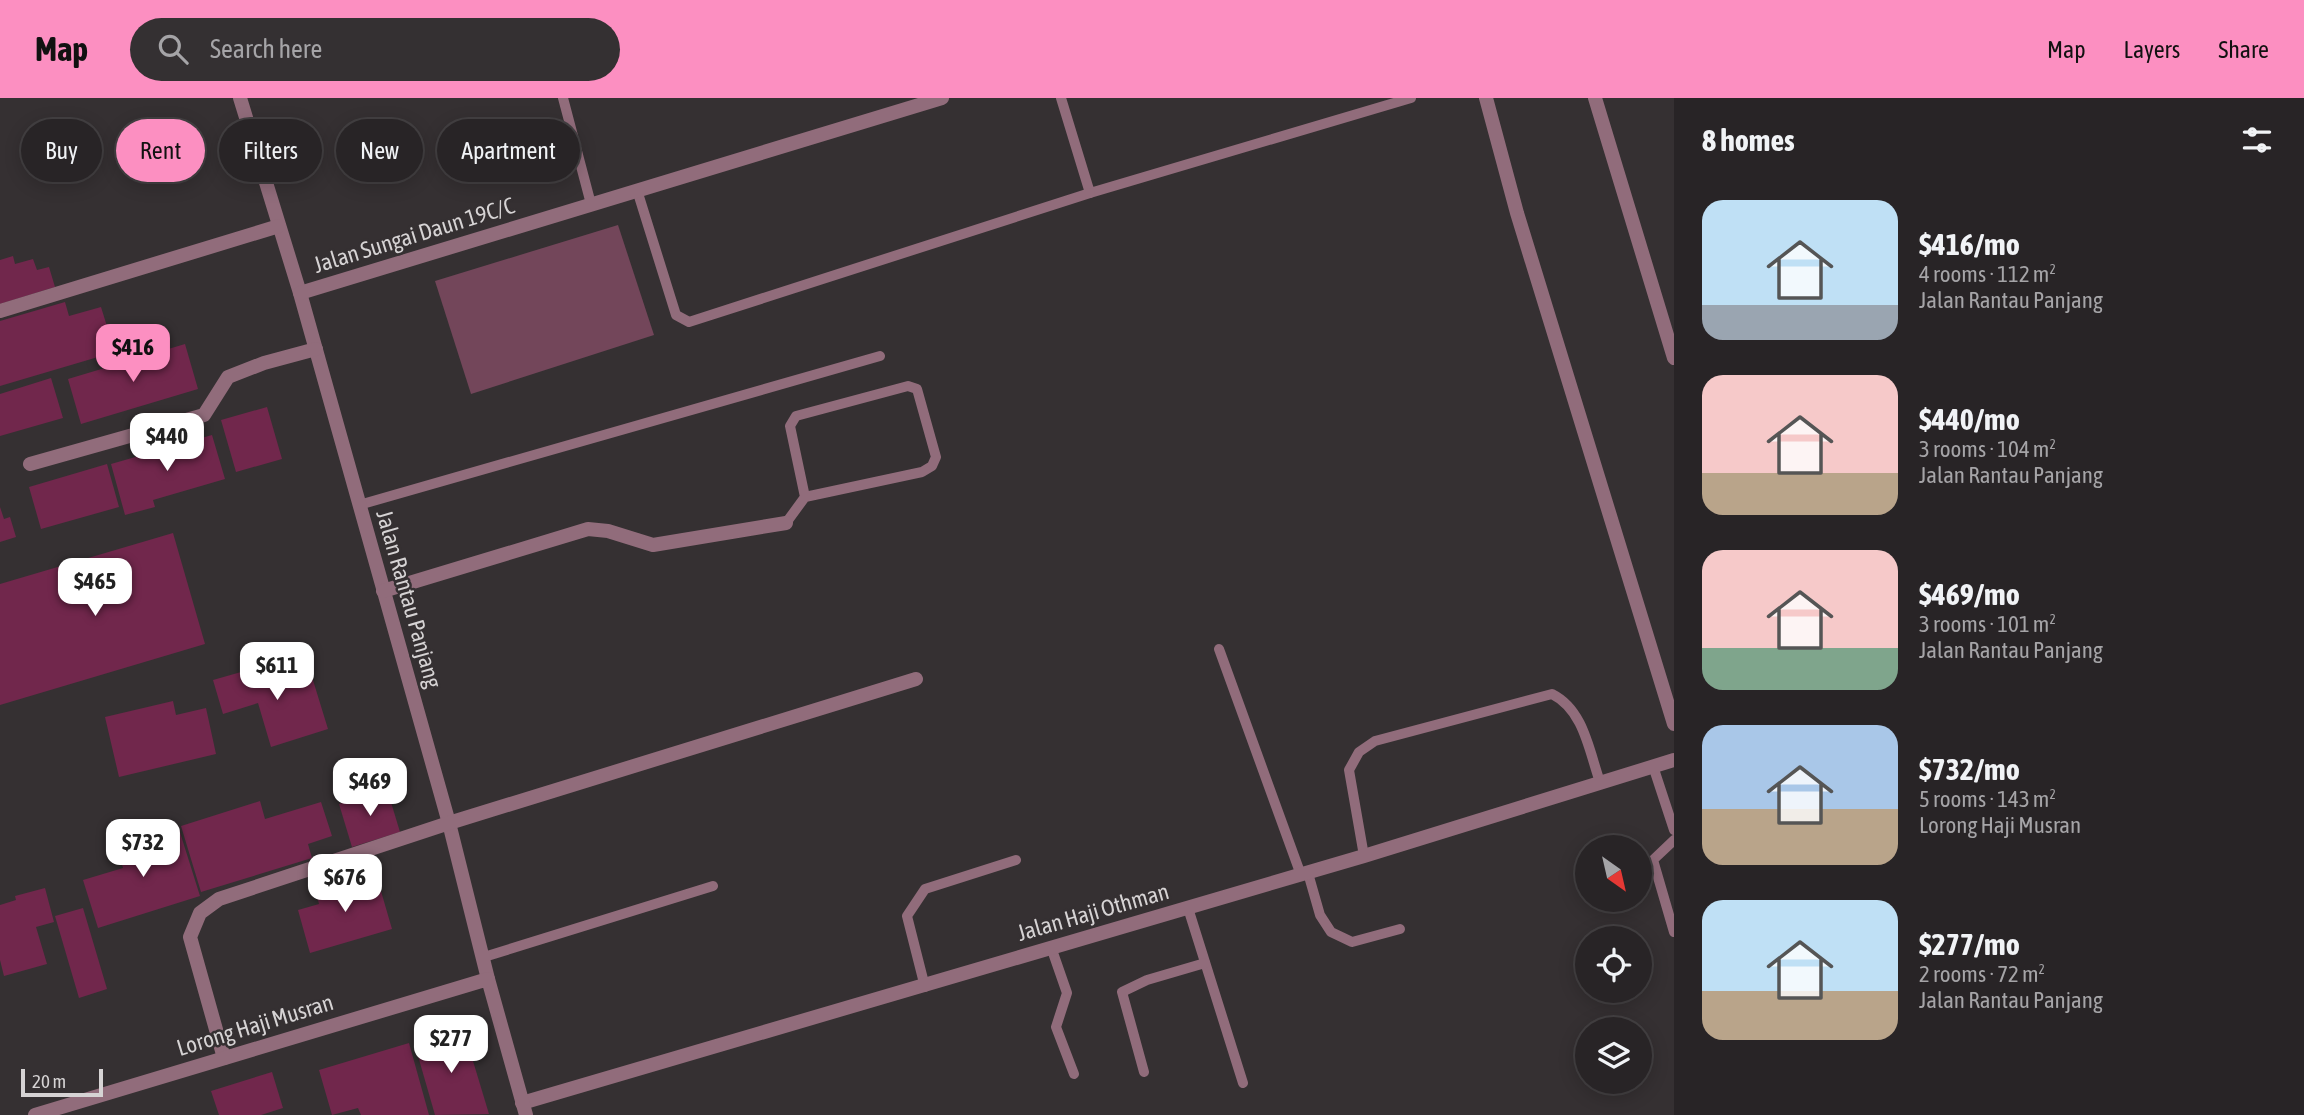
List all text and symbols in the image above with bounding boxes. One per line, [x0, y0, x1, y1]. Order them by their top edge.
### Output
search box [130, 18, 620, 81]
text: Map [35, 30, 88, 68]
icon: search [154, 30, 192, 68]
text: Search here [210, 34, 322, 64]
text: Map [2047, 36, 2086, 63]
text: Layers [2124, 36, 2180, 63]
text: Share [2218, 36, 2269, 63]
chip: Buy [21, 119, 102, 182]
chip: Rent [116, 119, 205, 182]
chip: Filters [219, 119, 322, 182]
chip: New [336, 119, 423, 182]
chip: Apartment [437, 119, 580, 182]
icon: filters [2238, 121, 2276, 159]
text: 8 homes [1702, 123, 1795, 157]
street label: Jalan Sungai Daun 19C/C [310, 192, 518, 278]
text: $416/mo [1919, 227, 2020, 261]
icon: home [1758, 228, 1842, 312]
text: 4 rooms · 112 m² [1919, 261, 2056, 287]
text: Jalan Rantau Panjang [1919, 287, 2103, 313]
pin: $416 [92, 324, 174, 384]
text: $416 [112, 334, 154, 360]
text: $440/mo [1919, 402, 2020, 436]
icon: home [1758, 403, 1842, 487]
pin: $440 [126, 414, 208, 473]
text: $440 [146, 423, 188, 449]
text: 3 rooms · 104 m² [1919, 436, 2056, 462]
text: Jalan Rantau Panjang [1919, 462, 2103, 488]
street label: Jalan Rantau Panjang [371, 507, 447, 691]
pin: $465 [54, 559, 136, 618]
text: $465 [74, 568, 116, 594]
text: $469/mo [1919, 577, 2020, 611]
icon: home [1758, 578, 1842, 662]
text: 3 rooms · 101 m² [1919, 611, 2056, 637]
text: Jalan Rantau Panjang [1919, 637, 2103, 663]
pin: $611 [236, 642, 318, 702]
text: $611 [256, 652, 298, 678]
text: $732/mo [1919, 752, 2020, 786]
icon: home [1758, 753, 1842, 837]
pin: $469 [329, 758, 411, 818]
text: $469 [349, 768, 391, 794]
text: 5 rooms · 143 m² [1919, 786, 2056, 812]
text: Lorong Haji Musran [1919, 812, 2081, 838]
pin: $732 [102, 820, 184, 879]
text: $732 [122, 829, 164, 855]
north arrow [1575, 835, 1652, 912]
map controls [1575, 835, 1652, 1094]
pin: $676 [304, 854, 386, 914]
text: $676 [324, 864, 366, 890]
street label: Jalan Haji Othman [1014, 878, 1172, 946]
button: locate [1575, 926, 1652, 1003]
text: $277/mo [1919, 927, 2020, 961]
icon: home [1758, 928, 1842, 1012]
text: 2 rooms · 72 m² [1919, 961, 2045, 987]
text: Jalan Rantau Panjang [1919, 987, 2103, 1013]
street label: Lorong Haji Musran [174, 989, 336, 1061]
pin: $277 [410, 1016, 492, 1075]
button: layers [1575, 1017, 1652, 1094]
text: $277 [430, 1025, 472, 1051]
scale bar [21, 1066, 103, 1098]
text: 20 m [32, 1070, 66, 1092]

